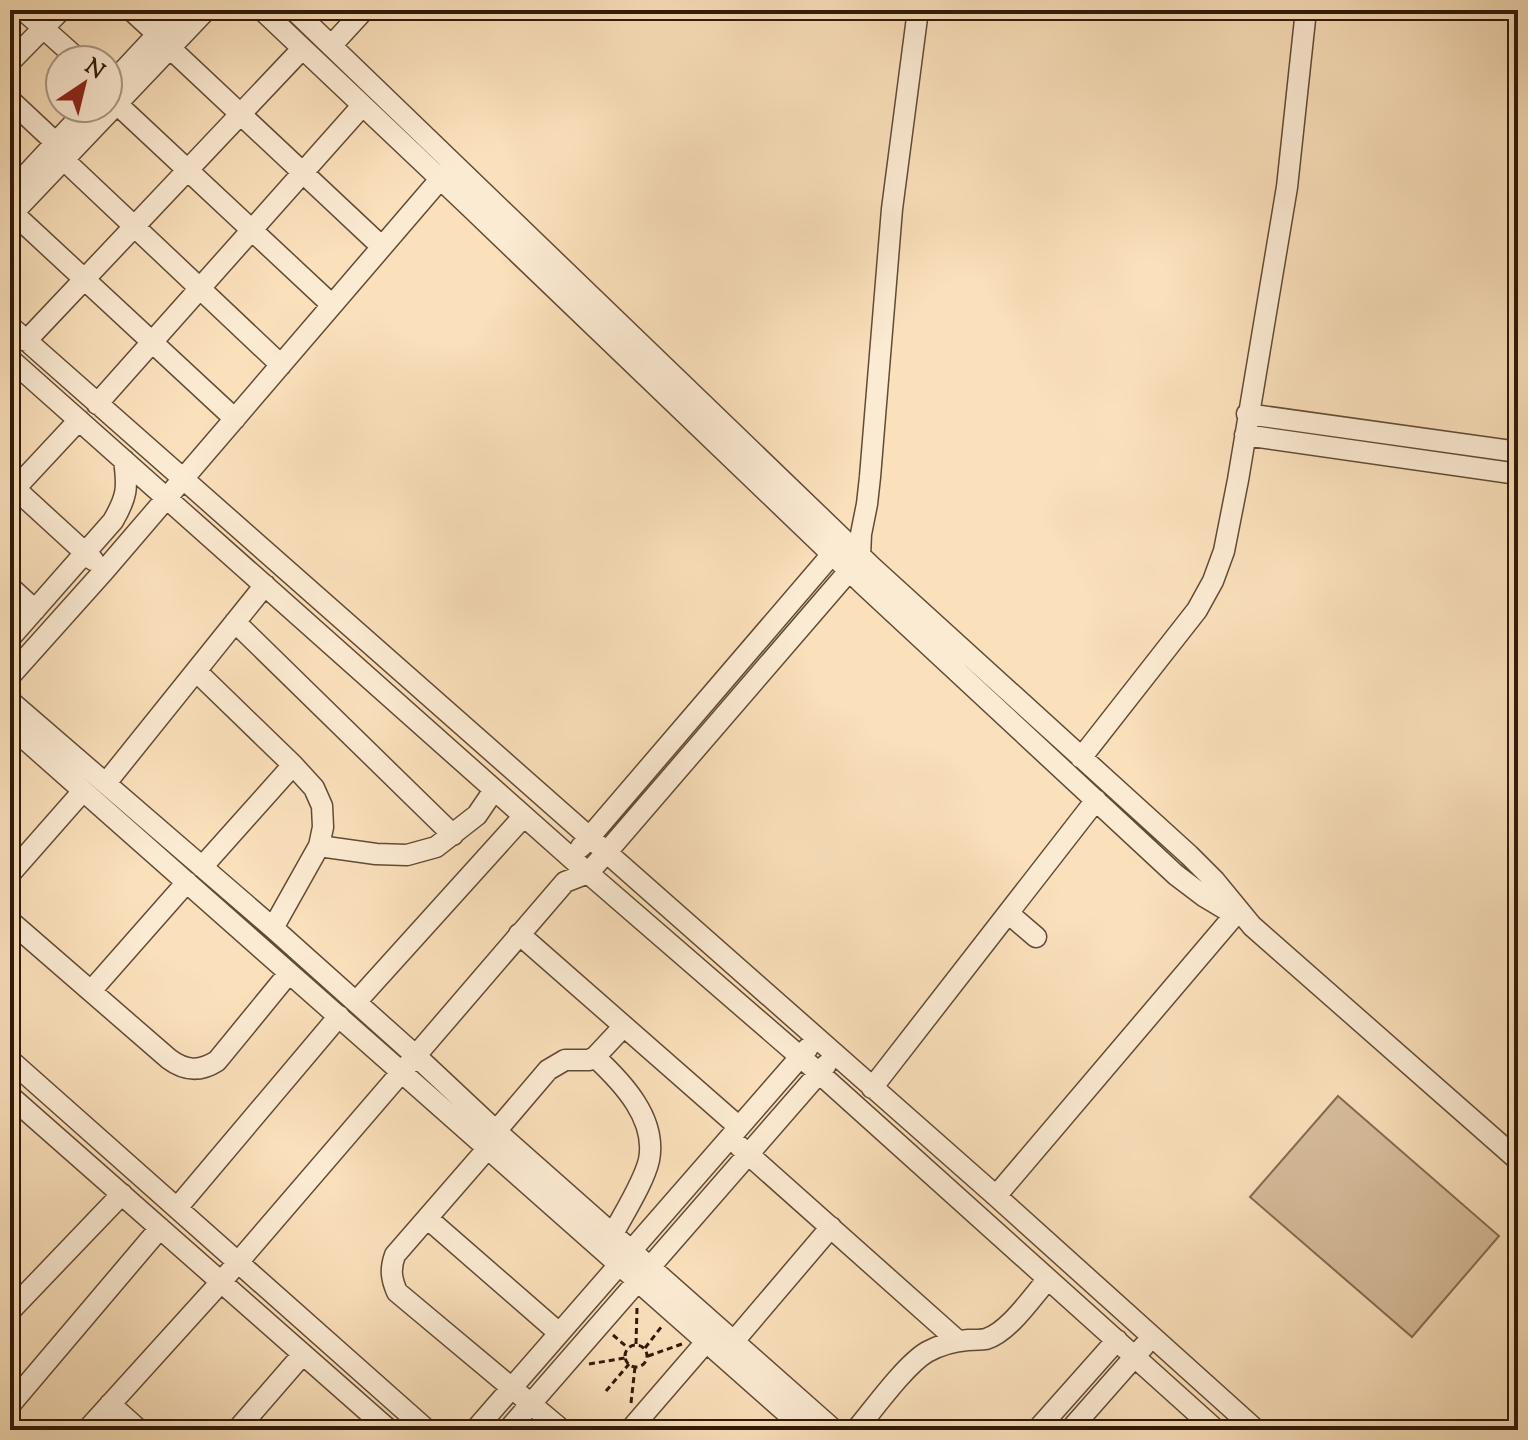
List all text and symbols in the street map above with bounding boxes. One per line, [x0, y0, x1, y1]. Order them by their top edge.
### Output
north arrow [44, 44, 124, 124]
text: N [77, 52, 110, 88]

